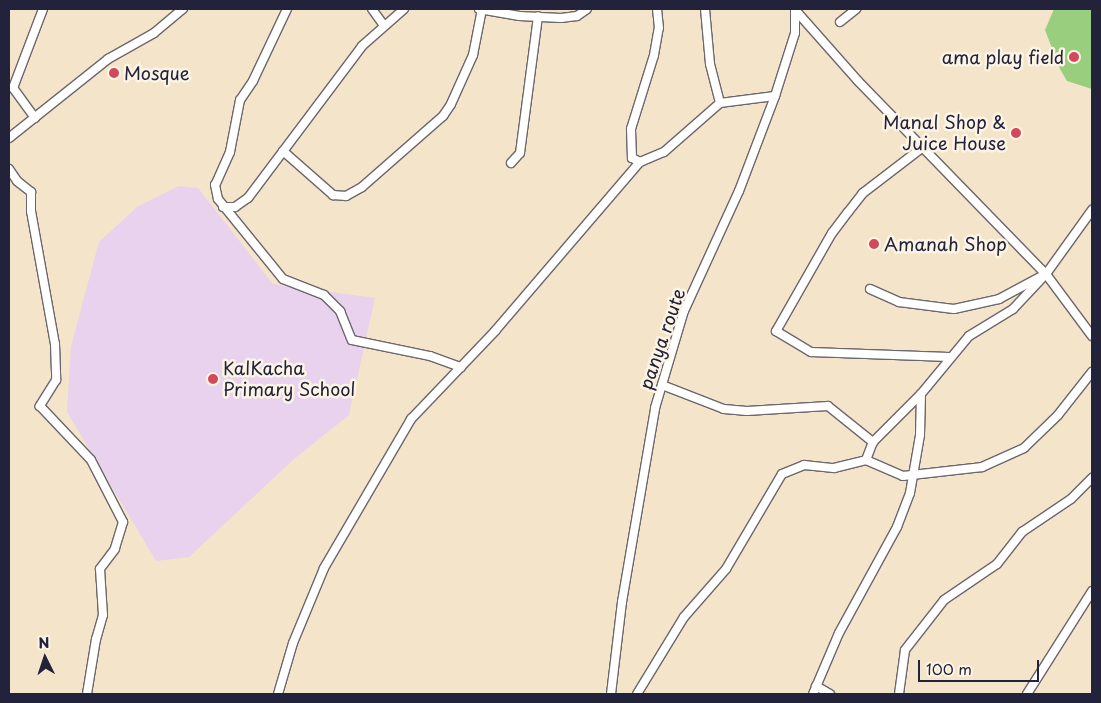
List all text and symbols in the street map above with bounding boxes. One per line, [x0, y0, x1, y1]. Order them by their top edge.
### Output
place label: ama play field [940, 46, 1064, 68]
marker: ama play field [1068, 51, 1080, 63]
place label: Mosque [124, 62, 190, 84]
marker: Mosque [108, 67, 120, 79]
place label: Manal Shop & Juice House [883, 112, 1006, 154]
marker: Manal Shop & Juice House [1010, 127, 1022, 139]
place label: Amanah Shop [884, 233, 1008, 255]
marker: Amanah Shop [868, 238, 880, 250]
street label: panya route [634, 285, 690, 393]
place label: KalKacha Primary School [223, 358, 356, 400]
marker: KalKacha Primary School [207, 373, 219, 385]
text: N [38, 632, 50, 653]
north arrow [20, 633, 70, 683]
scale bar [921, 650, 1042, 682]
text: 100 m [926, 657, 972, 680]

